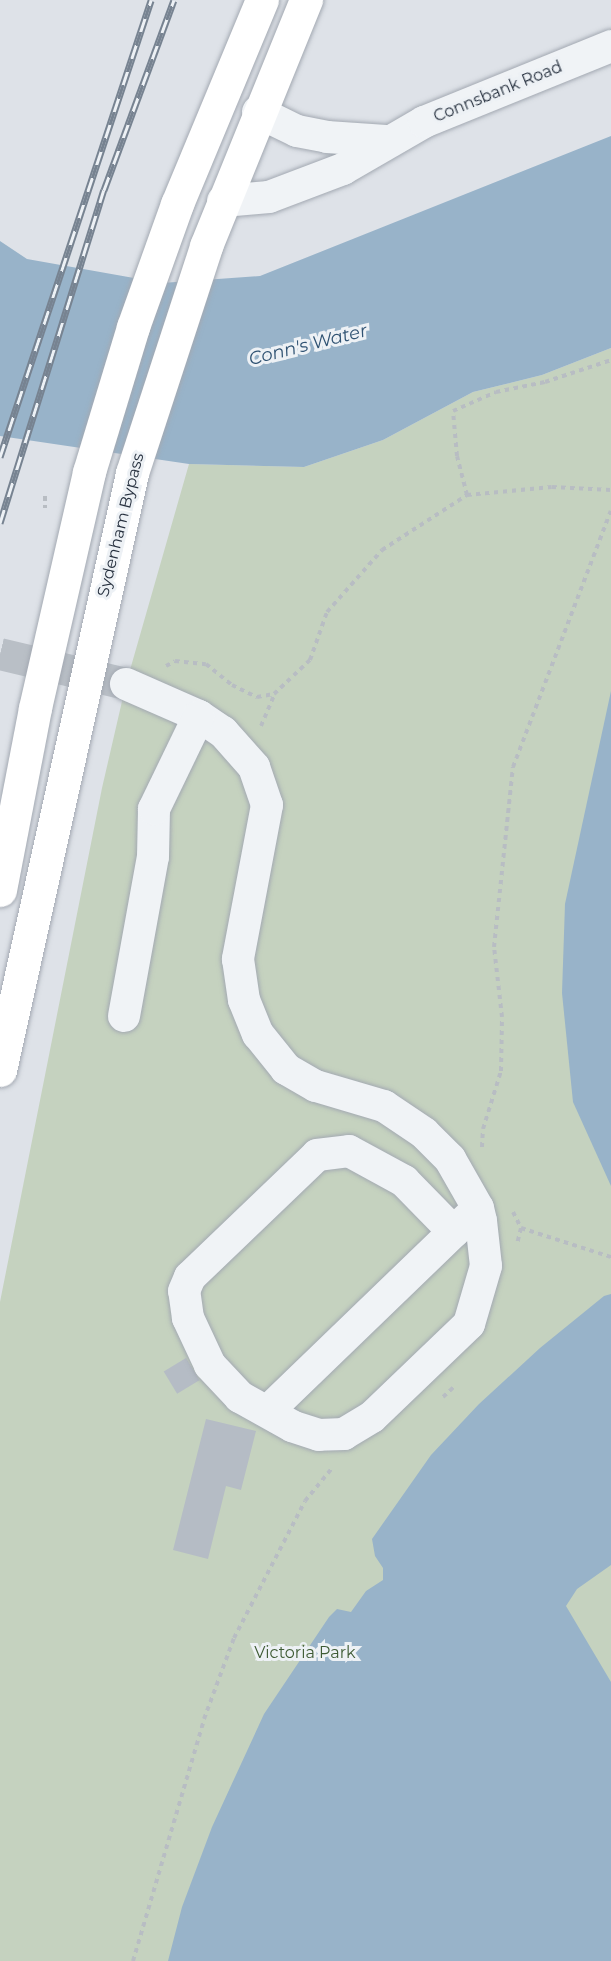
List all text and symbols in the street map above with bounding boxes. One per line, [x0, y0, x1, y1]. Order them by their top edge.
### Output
street label: Connsbank Road [431, 57, 565, 127]
water label: Conn's Water [247, 320, 369, 370]
street label: Sydenham Bypass [94, 451, 148, 599]
park label: Victoria Park [254, 1643, 356, 1663]

